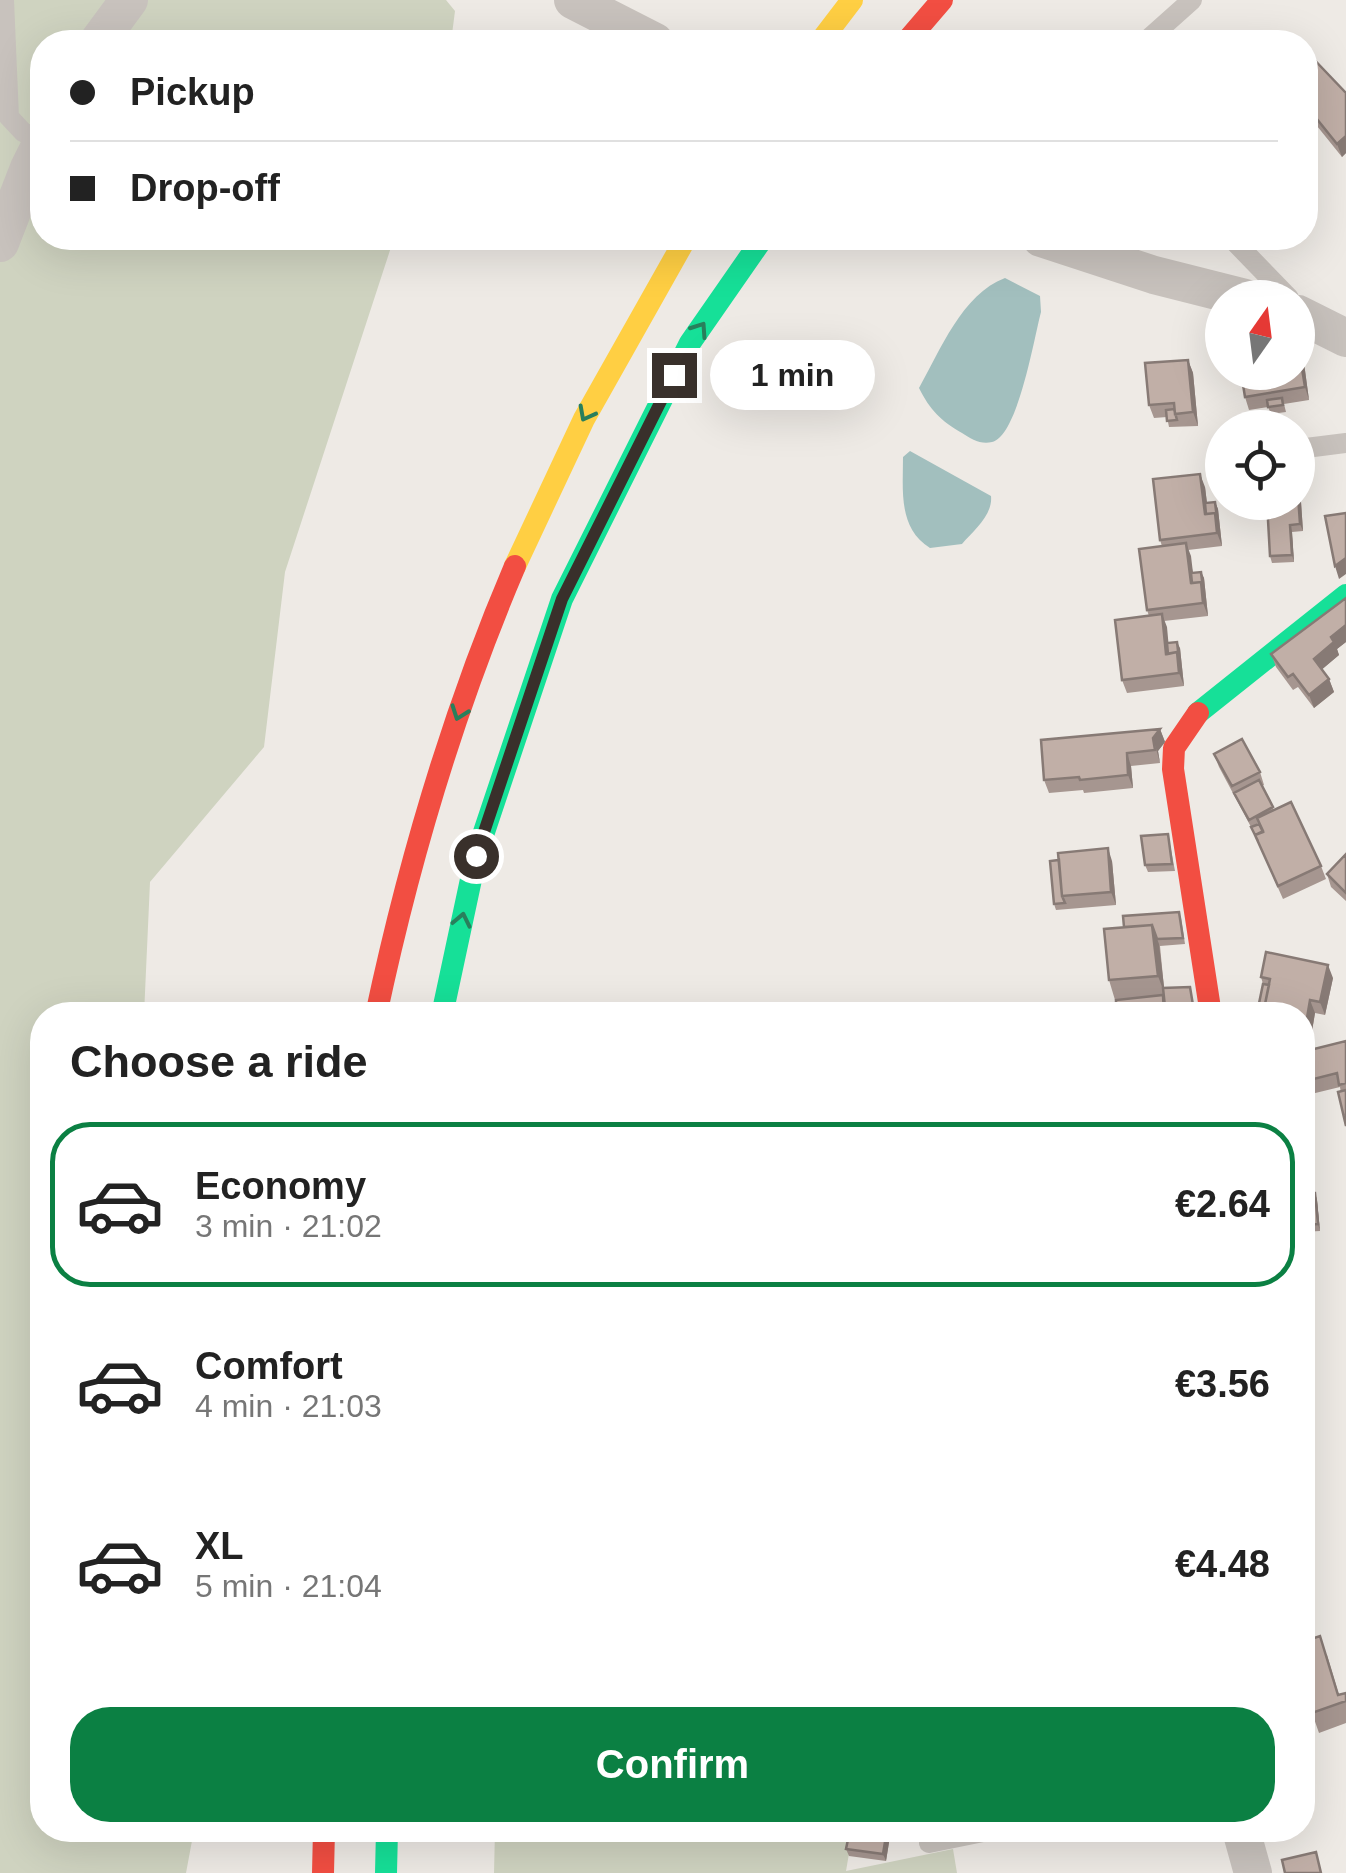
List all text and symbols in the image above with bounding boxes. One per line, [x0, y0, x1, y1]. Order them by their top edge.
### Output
text: Pickup [130, 71, 255, 113]
text: Drop-off [130, 167, 280, 209]
north arrow [1205, 280, 1315, 390]
map controls [1205, 280, 1315, 520]
one-way arrow [688, 321, 706, 340]
callout: 1 min [709, 340, 874, 410]
route end [652, 353, 697, 398]
text: 1 min [751, 357, 834, 393]
one-way arrow [579, 403, 598, 421]
button: locate [1205, 410, 1315, 520]
one-way arrow [450, 703, 471, 720]
route start [454, 834, 499, 879]
one-way arrow [451, 912, 472, 929]
text: Choose a ride [70, 1036, 368, 1087]
icon: car [75, 1160, 165, 1250]
text: Economy [195, 1165, 366, 1207]
text: €2.64 [1175, 1183, 1270, 1225]
text: 3 min · 21:02 [195, 1208, 382, 1244]
icon: car [75, 1340, 165, 1430]
text: Comfort [195, 1345, 343, 1387]
text: €3.56 [1175, 1363, 1270, 1405]
text: 4 min · 21:03 [195, 1388, 382, 1424]
icon: car [75, 1520, 165, 1610]
text: XL [195, 1525, 244, 1567]
text: €4.48 [1175, 1543, 1270, 1585]
text: 5 min · 21:04 [195, 1568, 382, 1604]
button: Confirm [70, 1707, 1275, 1822]

